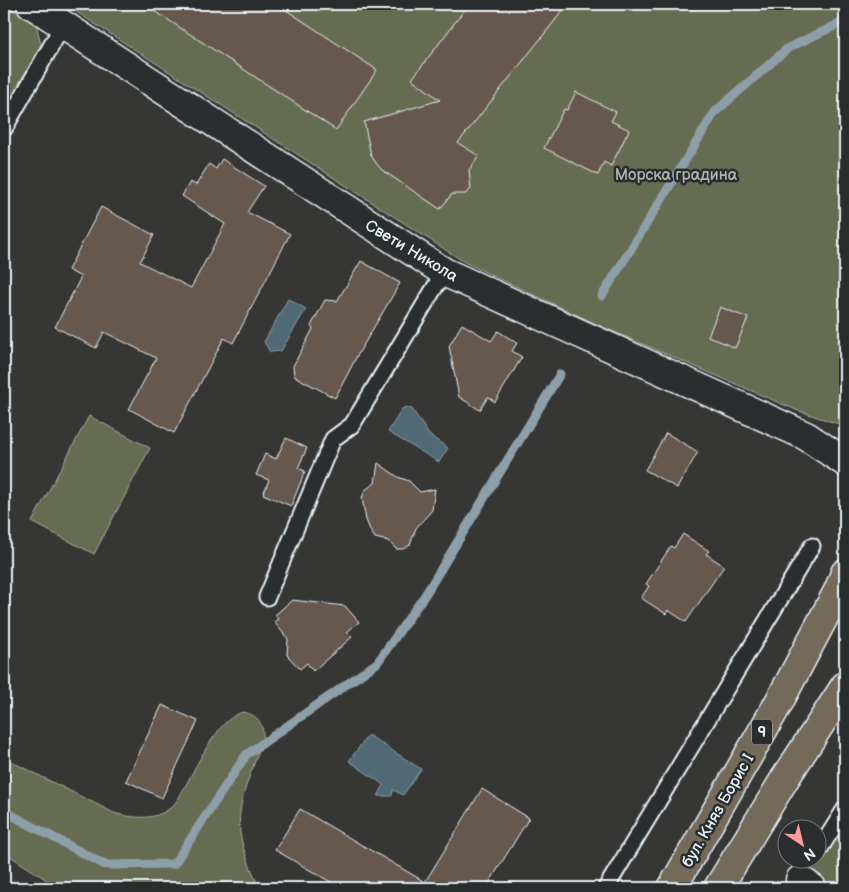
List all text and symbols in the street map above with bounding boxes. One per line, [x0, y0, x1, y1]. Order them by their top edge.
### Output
park label: Морска градина [615, 166, 738, 185]
street label: Свети Никола [362, 216, 461, 287]
road number: 9 [752, 720, 772, 744]
street label: бул. Княз Борис I [678, 751, 758, 871]
north arrow [776, 820, 826, 870]
text: N [800, 844, 818, 864]

